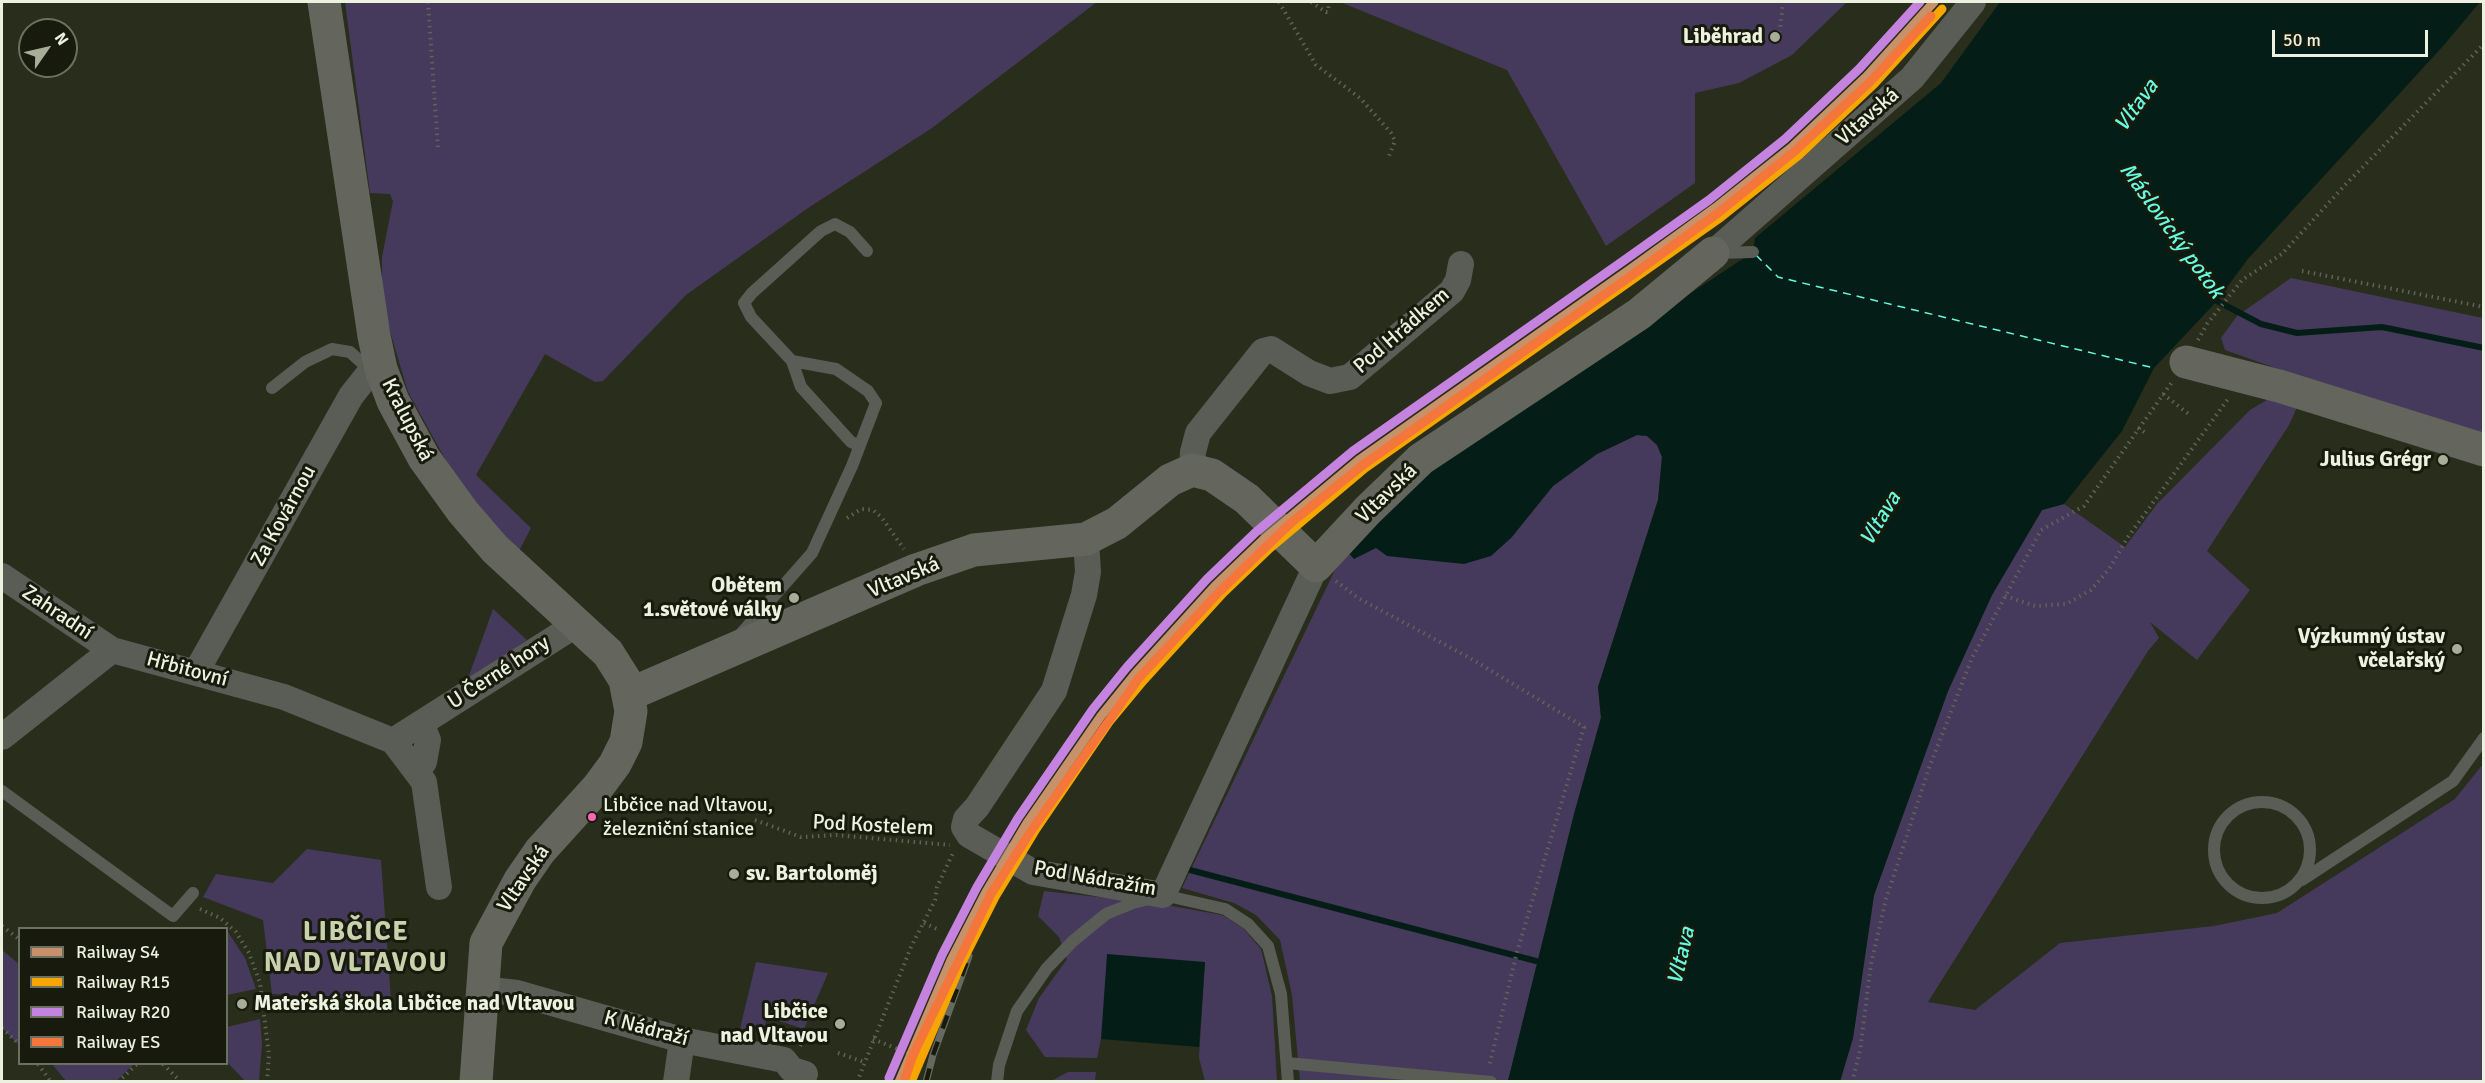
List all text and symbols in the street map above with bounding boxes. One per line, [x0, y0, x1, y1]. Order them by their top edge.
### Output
north arrow [18, 18, 78, 78]
scale bar [2275, 18, 2431, 56]
place label: Liběhrad [1683, 24, 1763, 50]
text: N [50, 29, 73, 49]
text: 50 m [2283, 29, 2321, 51]
marker: Liběhrad [1768, 30, 1782, 44]
water label: Vltava [2109, 75, 2165, 137]
street label: Vltavská [1831, 83, 1905, 151]
water label: Máslovický potok [2113, 158, 2229, 304]
street label: Pod Hrádkem [1349, 283, 1455, 379]
street label: Kralupská [375, 374, 439, 466]
place label: Julius Grégr [2320, 447, 2431, 473]
marker: Julius Grégr [2436, 453, 2450, 467]
street label: Vltavská [1351, 459, 1423, 529]
street label: Za Kovárnou [246, 461, 322, 571]
water label: Vltava [1855, 487, 1907, 551]
street label: Vltavská [864, 552, 944, 604]
place label: Obětem 1.světové války [643, 573, 782, 623]
street label: Zahradní [17, 580, 97, 646]
marker: Obětem 1.světové války [787, 591, 801, 605]
place label: Výzkumný ústav včelařský [2298, 624, 2445, 674]
street label: U Černé hory [443, 631, 555, 715]
marker: Výzkumný ústav včelařský [2450, 642, 2464, 656]
street label: Hřbitovní [144, 647, 230, 693]
place label: Libčice nad Vltavou, železniční stanice [603, 794, 773, 841]
street label: Pod Kostelem [812, 810, 934, 842]
marker: Libčice nad Vltavou, železniční stanice [586, 811, 598, 823]
street label: Vltavská [492, 841, 556, 917]
street label: Pod Nádražím [1032, 856, 1158, 902]
place label: sv. Bartoloměj [746, 861, 878, 887]
marker: sv. Bartoloměj [727, 867, 741, 881]
district label: LIBČICE NAD VLTAVOU [264, 917, 448, 980]
water label: Vltava [1663, 925, 1701, 987]
legend [18, 927, 228, 1065]
text: Railway S4 [76, 941, 160, 963]
text: Railway R15 [76, 971, 170, 993]
place label: Mateřská škola Libčice nad Vltavou [254, 991, 574, 1017]
marker: Mateřská škola Libčice nad Vltavou [235, 997, 249, 1011]
place label: Libčice nad Vltavou [720, 999, 828, 1049]
text: Railway R20 [76, 1001, 170, 1023]
street label: K Nádraží [601, 1006, 691, 1052]
marker: Libčice nad Vltavou [833, 1017, 847, 1031]
text: Railway ES [76, 1031, 160, 1053]

